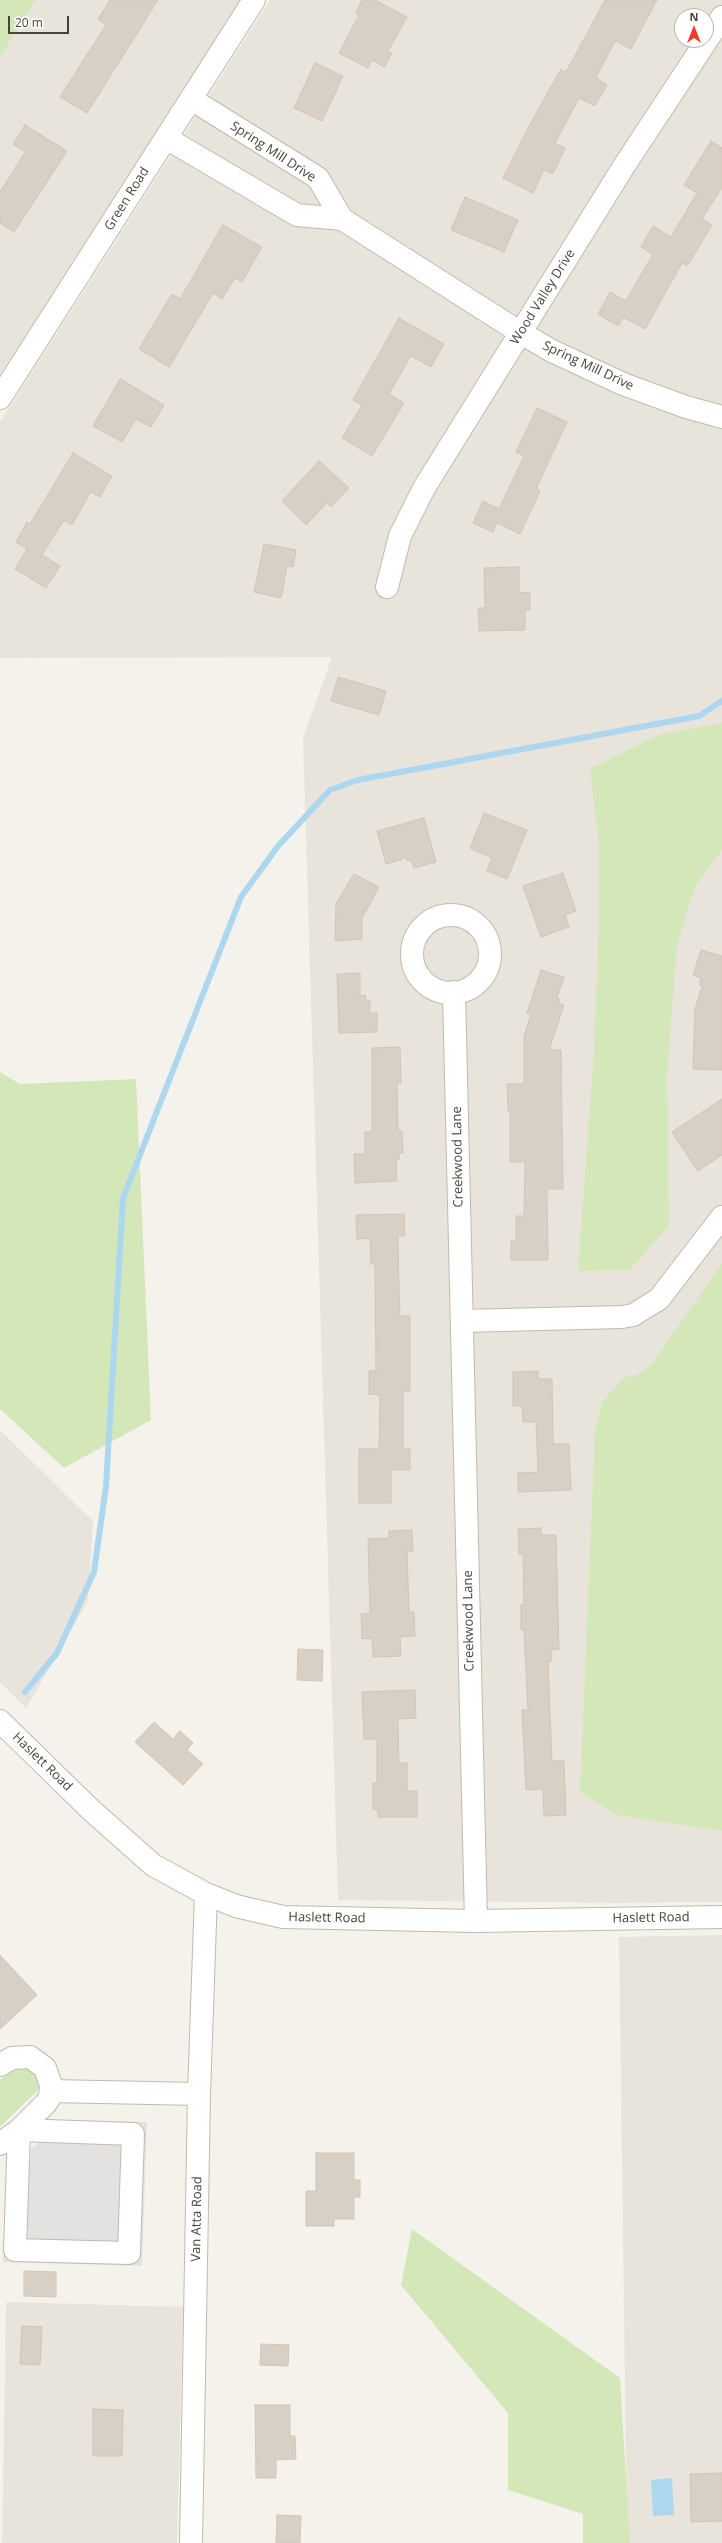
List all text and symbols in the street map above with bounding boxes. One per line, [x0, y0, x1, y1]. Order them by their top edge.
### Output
scale bar [10, 8, 71, 34]
north arrow [674, 8, 714, 48]
text: N [690, 9, 698, 24]
text: 20 m [15, 14, 43, 31]
street label: Spring Mill Drive [227, 119, 319, 185]
street label: Green Road [101, 164, 153, 234]
street label: Wood Valley Drive [507, 246, 579, 348]
street label: Spring Mill Drive [540, 338, 636, 394]
street label: Creekwood Lane [449, 1106, 467, 1208]
street label: Creekwood Lane [460, 1570, 478, 1672]
street label: Haslett Road [9, 1730, 75, 1794]
street label: Haslett Road [288, 1910, 366, 1926]
street label: Haslett Road [612, 1910, 690, 1926]
street label: Van Atta Road [188, 2176, 206, 2262]

